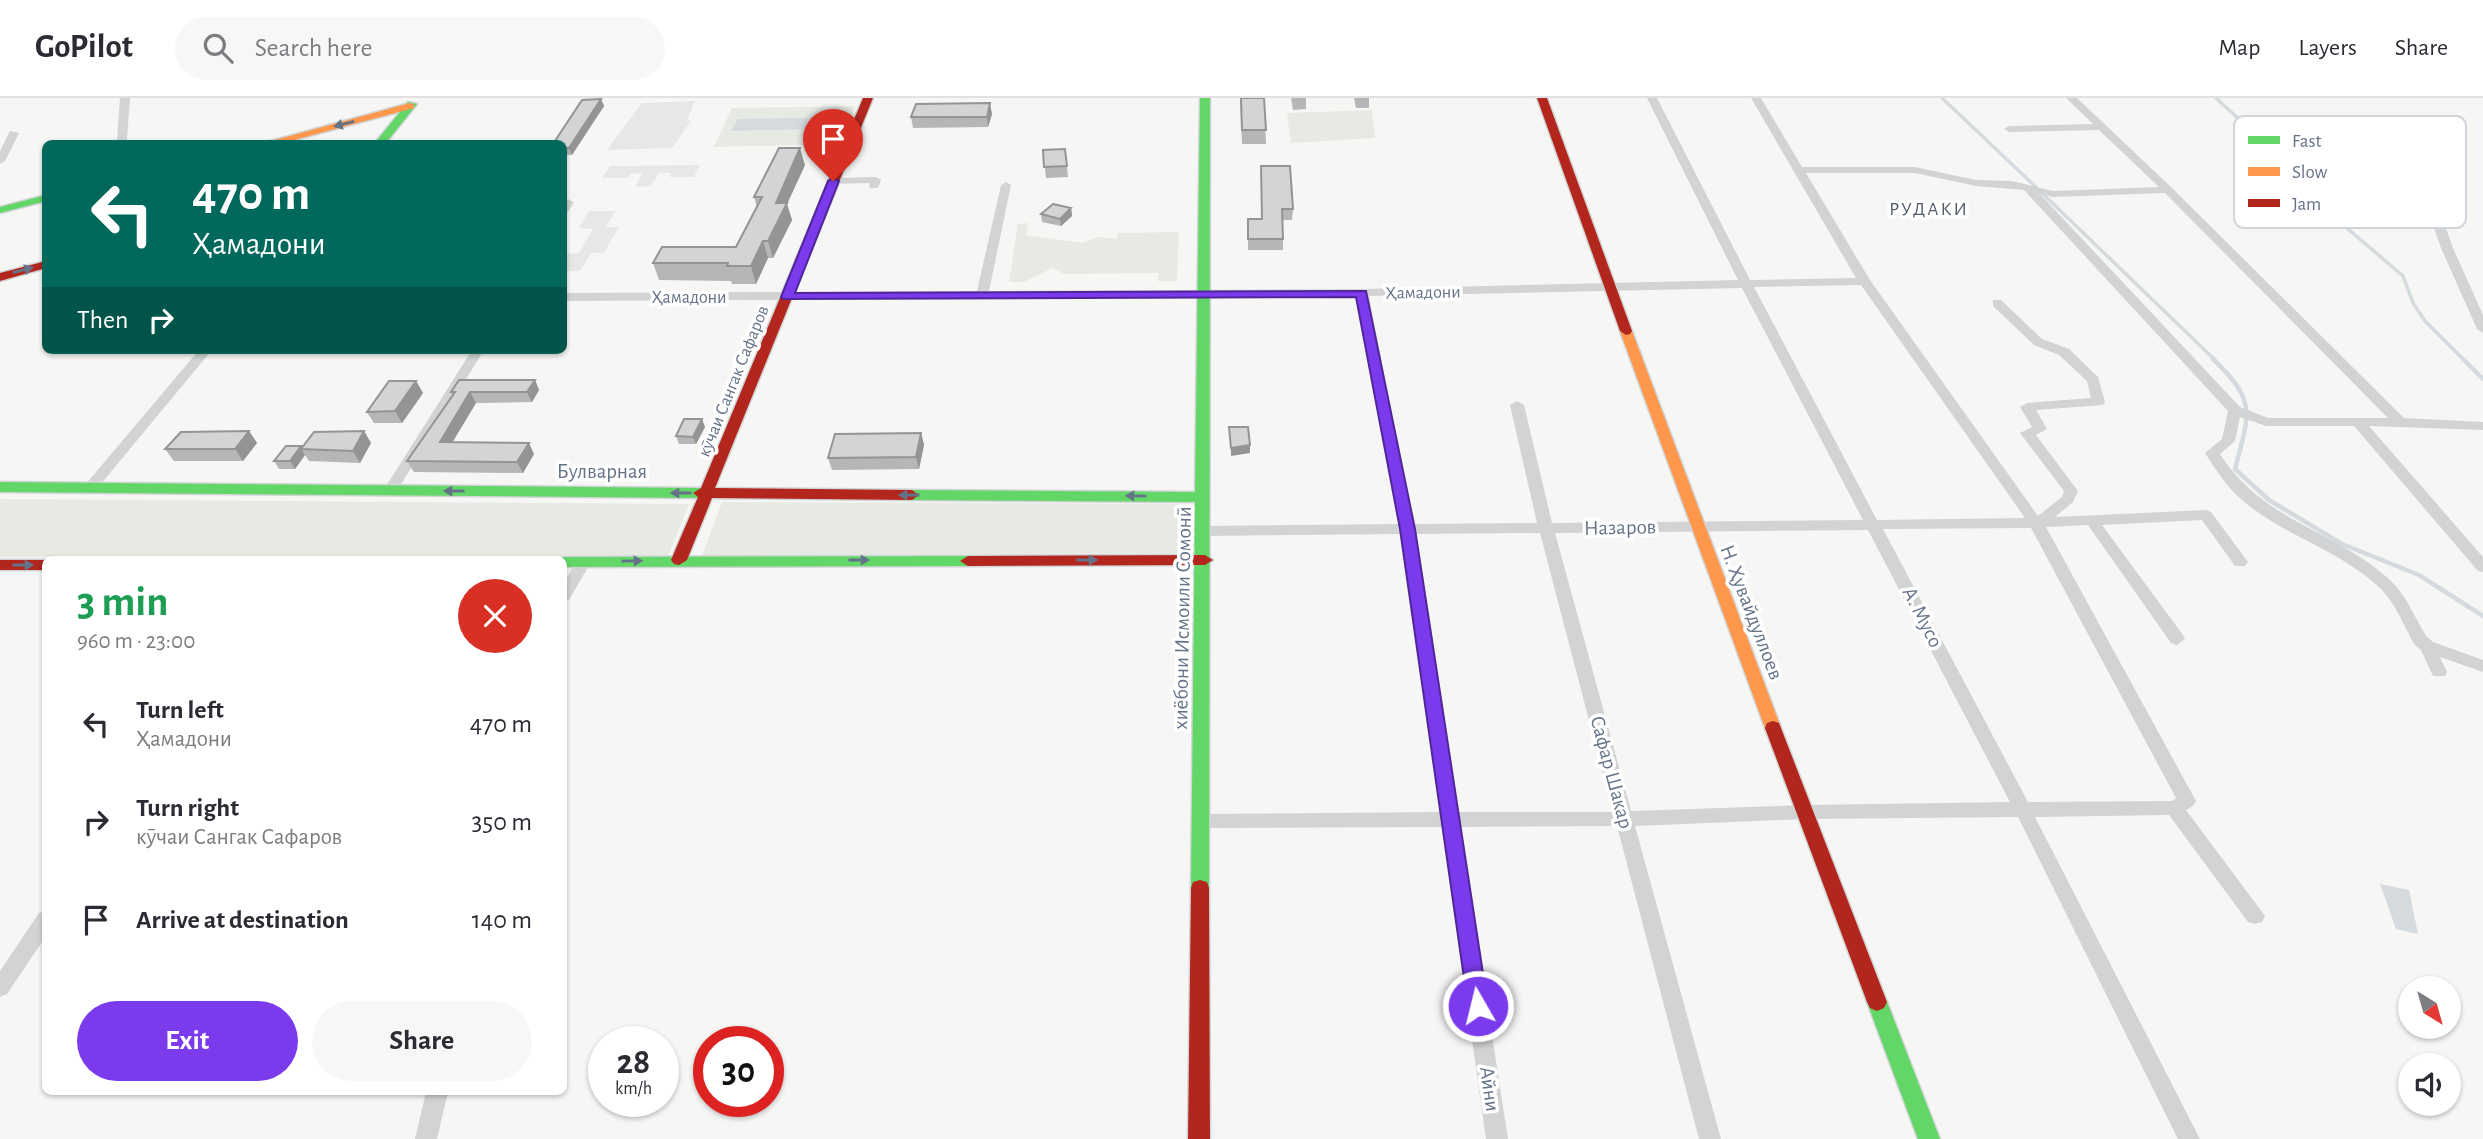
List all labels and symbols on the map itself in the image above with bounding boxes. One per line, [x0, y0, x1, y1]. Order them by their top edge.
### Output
pin [803, 109, 863, 181]
legend [2234, 116, 2466, 228]
one-way arrow [333, 119, 355, 130]
text: Fast [2292, 132, 2322, 151]
text: Slow [2292, 163, 2328, 182]
text: Jam [2292, 195, 2321, 214]
district label: РУДАКИ [1889, 200, 1969, 219]
one-way arrow [13, 265, 34, 275]
street label: Ҳамадони [1385, 283, 1461, 303]
street label: Ҳамадони [651, 289, 727, 307]
street label: кӯчаи Сангак Сафаров [695, 303, 773, 460]
street label: Булварная [557, 461, 647, 482]
one-way arrow [443, 485, 465, 497]
one-way arrow [670, 487, 692, 499]
one-way arrow [897, 489, 919, 501]
one-way arrow [1125, 490, 1147, 502]
street label: хиёбони Исмоили Сомонӣ [1170, 506, 1195, 730]
street label: Назаров [1584, 516, 1656, 539]
street label: Н. Ҳувайдуллоев [1716, 542, 1787, 682]
one-way arrow [848, 554, 870, 566]
one-way arrow [1076, 554, 1098, 566]
one-way arrow [621, 555, 643, 567]
one-way arrow [12, 559, 34, 571]
street label: А. Мусо [1898, 584, 1947, 651]
street label: Сафар Шакар [1586, 713, 1637, 831]
position arrow [1441, 969, 1515, 1043]
north arrow [2398, 976, 2460, 1040]
speed limit sign: 30 [693, 1026, 784, 1117]
street label: Айни [1476, 1065, 1503, 1113]

